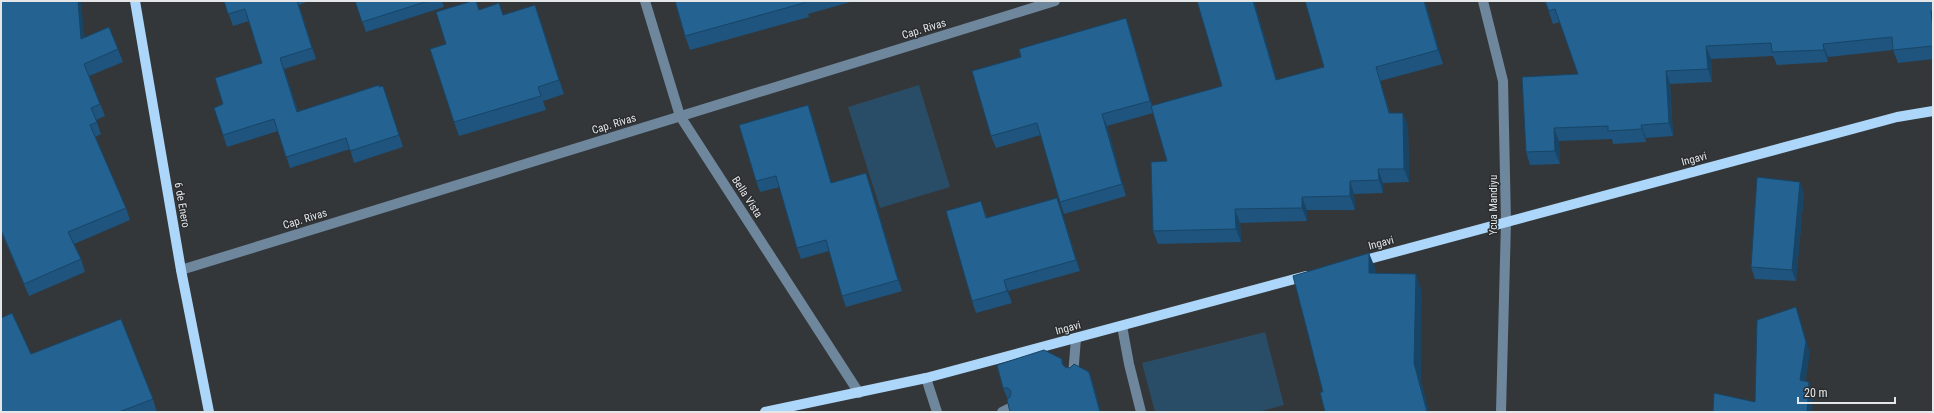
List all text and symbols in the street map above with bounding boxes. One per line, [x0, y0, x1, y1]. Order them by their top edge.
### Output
street label: Cap. Rivas [900, 16, 948, 42]
street label: Cap. Rivas [590, 111, 638, 137]
street label: Ingavi [1680, 149, 1708, 169]
street label: Bella Vista [729, 174, 765, 220]
street label: Ycua Mandiyu [1487, 175, 1500, 235]
street label: 6 de Enero [172, 181, 192, 229]
street label: Cap. Rivas [281, 206, 329, 232]
street label: Ingavi [1367, 233, 1395, 253]
street label: Ingavi [1054, 318, 1082, 338]
scale bar [1798, 379, 1895, 405]
text: 20 m [1804, 386, 1828, 400]

